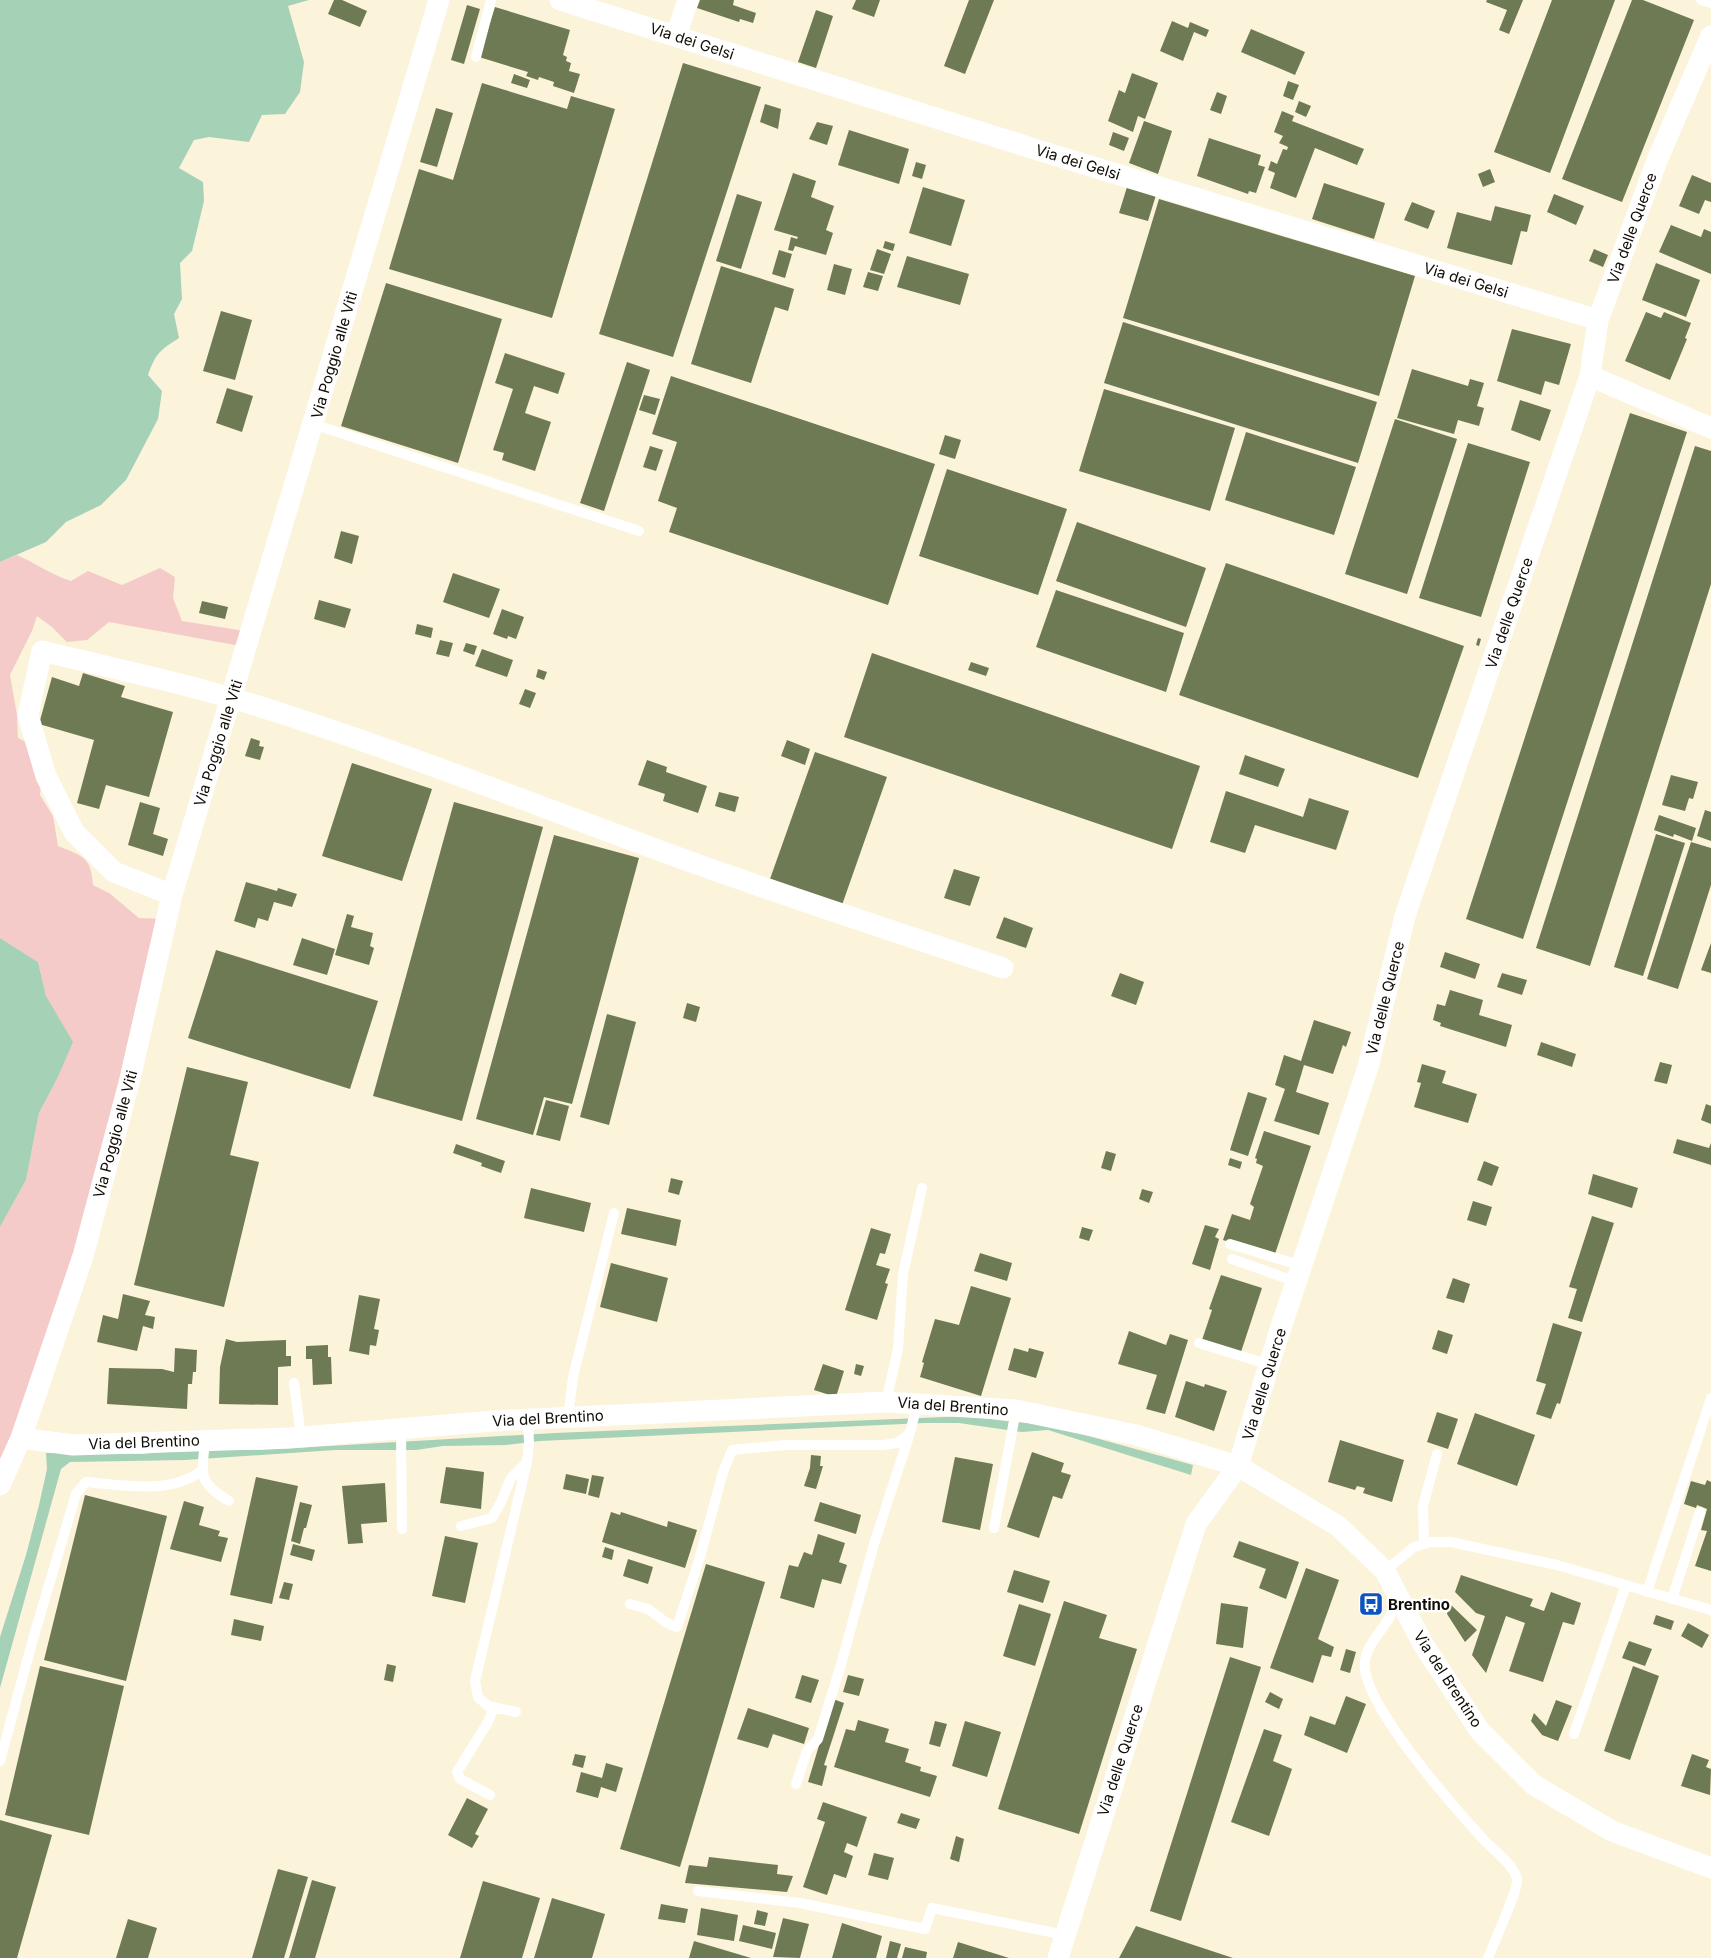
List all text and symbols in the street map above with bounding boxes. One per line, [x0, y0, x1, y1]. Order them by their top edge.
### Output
street label: Via dei Gelsi [647, 18, 737, 64]
street label: Via dei Gelsi [1033, 140, 1123, 184]
street label: Via delle Querce [1603, 170, 1661, 286]
street label: Via dei Gelsi [1421, 258, 1511, 302]
street label: Via Poggio alle Viti [307, 289, 361, 421]
street label: Via delle Querce [1481, 555, 1537, 671]
street label: Via Poggio alle Viti [190, 677, 246, 809]
street label: Via delle Querce [1362, 939, 1408, 1057]
street label: Via Poggio alle Viti [89, 1068, 141, 1200]
street label: Via delle Querce [1238, 1325, 1290, 1443]
street label: Via del Brentino [897, 1393, 1009, 1419]
street label: Via del Brentino [492, 1406, 604, 1430]
street label: Via del Brentino [88, 1431, 200, 1453]
bus stop icon: Brentino [1358, 1591, 1384, 1617]
place label: Brentino [1388, 1595, 1450, 1614]
street label: Via del Brentino [1410, 1627, 1486, 1731]
street label: Via delle Querce [1093, 1702, 1147, 1818]

